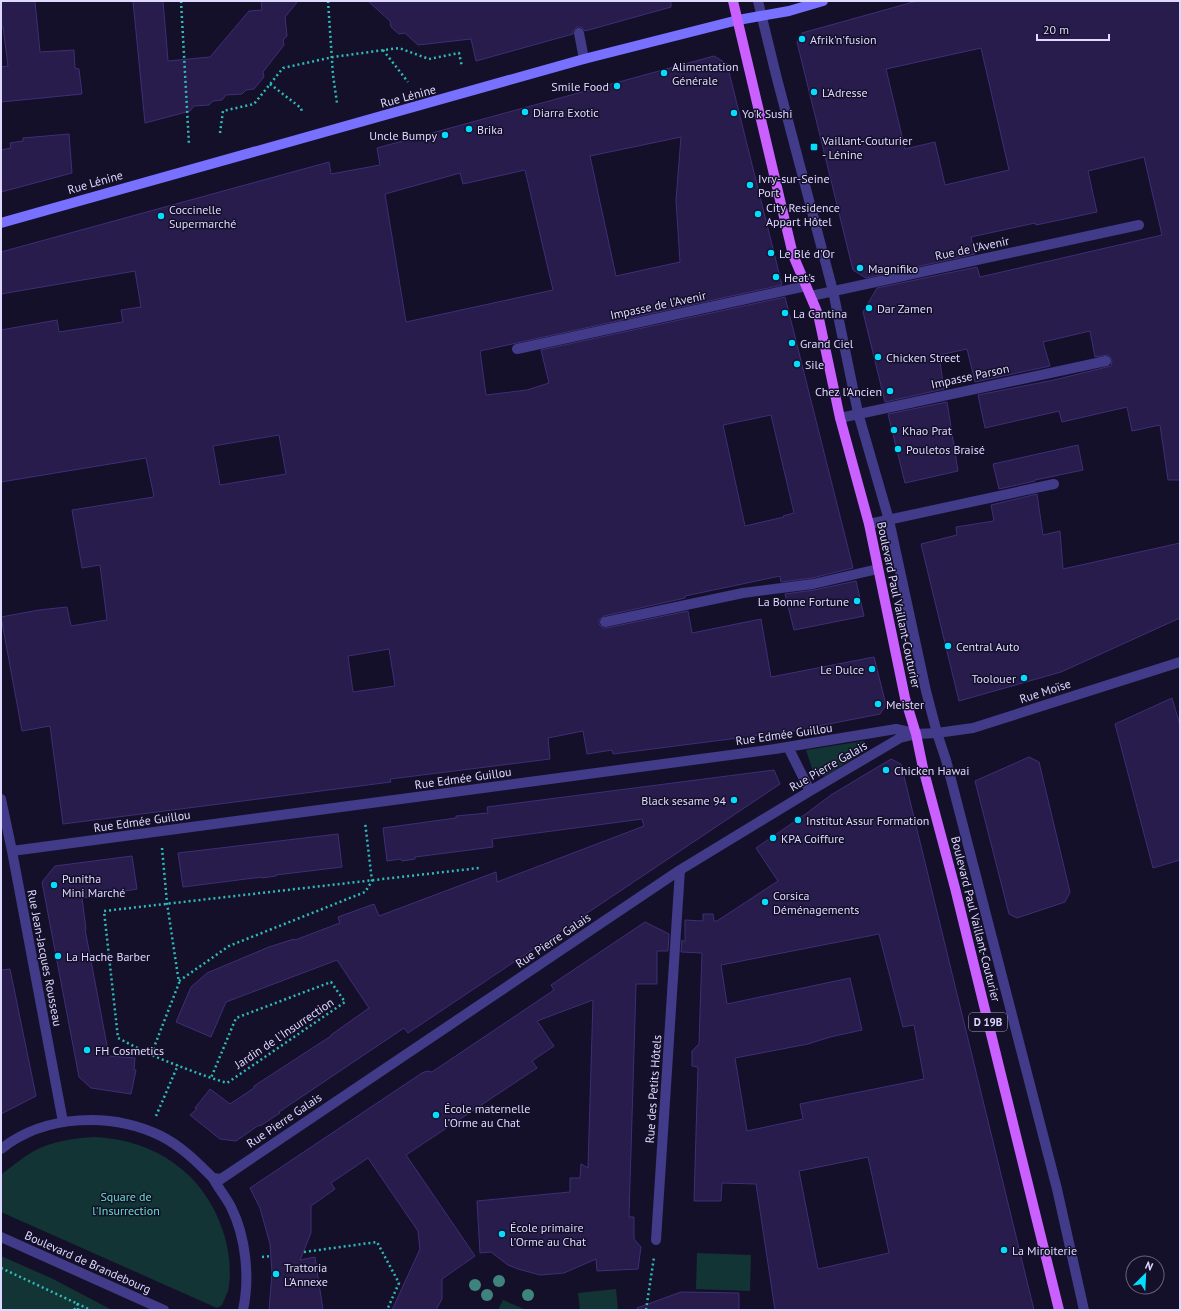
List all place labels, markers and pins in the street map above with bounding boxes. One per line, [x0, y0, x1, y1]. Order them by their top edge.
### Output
place label: Afrik'n'fusion [810, 32, 877, 47]
marker: Afrik'n'fusion [797, 34, 807, 44]
place label: Alimentation Générale [672, 59, 738, 88]
marker: Alimentation Générale [659, 68, 669, 78]
place label: Smile Food [551, 79, 609, 94]
marker: Smile Food [612, 81, 622, 91]
place label: L'Adresse [822, 85, 868, 100]
marker: L'Adresse [809, 87, 819, 97]
place label: Diarra Exotic [533, 105, 599, 120]
place label: Yo'k Sushi [742, 106, 792, 121]
marker: Diarra Exotic [520, 107, 530, 117]
marker: Yo'k Sushi [729, 108, 739, 118]
place label: Brika [477, 122, 503, 137]
marker: Brika [464, 124, 474, 134]
place label: Uncle Bumpy [369, 128, 437, 143]
marker: Uncle Bumpy [440, 130, 450, 140]
place label: Vaillant-Couturier - Lénine [821, 133, 912, 162]
marker: Vaillant-Couturier - Lénine [809, 142, 819, 152]
place label: Ivry-sur-Seine Port [758, 171, 830, 200]
marker: Ivry-sur-Seine Port [745, 180, 755, 190]
place label: City Residence Appart Hôtel [766, 200, 840, 229]
place label: Coccinelle Supermarché [169, 202, 236, 231]
marker: City Residence Appart Hôtel [753, 209, 763, 219]
marker: Coccinelle Supermarché [156, 211, 166, 221]
place label: Le Blé d'Or [779, 246, 835, 261]
marker: Le Blé d'Or [766, 248, 776, 258]
place label: Magnifiko [868, 261, 918, 276]
marker: Magnifiko [855, 263, 865, 273]
place label: Heat's [784, 270, 815, 285]
marker: Heat's [771, 272, 781, 282]
place label: Dar Zamen [877, 301, 932, 316]
marker: Dar Zamen [864, 303, 874, 313]
place label: La Cantina [793, 306, 847, 321]
marker: La Cantina [780, 308, 790, 318]
place label: Grand Ciel [800, 336, 854, 351]
marker: Grand Ciel [787, 338, 797, 348]
place label: Chicken Street [886, 350, 960, 365]
marker: Chicken Street [873, 352, 883, 362]
place label: Sile [805, 357, 824, 372]
marker: Sile [792, 359, 802, 369]
place label: Chez l'Ancien [815, 384, 882, 399]
marker: Chez l'Ancien [885, 386, 895, 396]
place label: Khao Prat [902, 423, 952, 438]
marker: Khao Prat [889, 425, 899, 435]
place label: Pouletos Braisé [906, 442, 985, 457]
marker: Pouletos Braisé [893, 444, 903, 454]
place label: La Bonne Fortune [758, 594, 849, 609]
marker: La Bonne Fortune [852, 596, 862, 606]
place label: Central Auto [956, 639, 1019, 654]
marker: Central Auto [943, 641, 953, 651]
place label: Le Dulce [820, 662, 864, 677]
marker: Le Dulce [867, 664, 877, 674]
place label: Toolouer [971, 671, 1016, 686]
marker: Toolouer [1019, 673, 1029, 683]
place label: Meister [886, 697, 924, 712]
marker: Meister [873, 699, 883, 709]
place label: Chicken Hawai [894, 763, 970, 778]
marker: Chicken Hawai [881, 765, 891, 775]
place label: Black sesame 94 [641, 793, 726, 808]
marker: Black sesame 94 [729, 795, 739, 805]
place label: Institut Assur Formation [806, 813, 929, 828]
marker: Institut Assur Formation [793, 815, 803, 825]
place label: KPA Coiffure [781, 831, 844, 846]
marker: KPA Coiffure [768, 833, 778, 843]
place label: Punitha Mini Marché [62, 871, 125, 900]
marker: Punitha Mini Marché [49, 880, 59, 890]
place label: Corsica Déménagements [773, 888, 859, 917]
marker: Corsica Déménagements [760, 897, 770, 907]
place label: La Hache Barber [66, 949, 150, 964]
marker: La Hache Barber [53, 951, 63, 961]
place label: FH Cosmetics [95, 1043, 164, 1058]
marker: FH Cosmetics [82, 1045, 92, 1055]
place label: École maternelle l'Orme au Chat [444, 1101, 530, 1130]
marker: École maternelle l'Orme au Chat [431, 1110, 441, 1120]
place label: École primaire l'Orme au Chat [510, 1220, 586, 1249]
marker: École primaire l'Orme au Chat [497, 1229, 507, 1239]
place label: La Miroiterie [1012, 1243, 1077, 1258]
marker: La Miroiterie [999, 1245, 1009, 1255]
place label: Trattoria L'Annexe [284, 1260, 328, 1289]
marker: Trattoria L'Annexe [271, 1269, 281, 1279]

